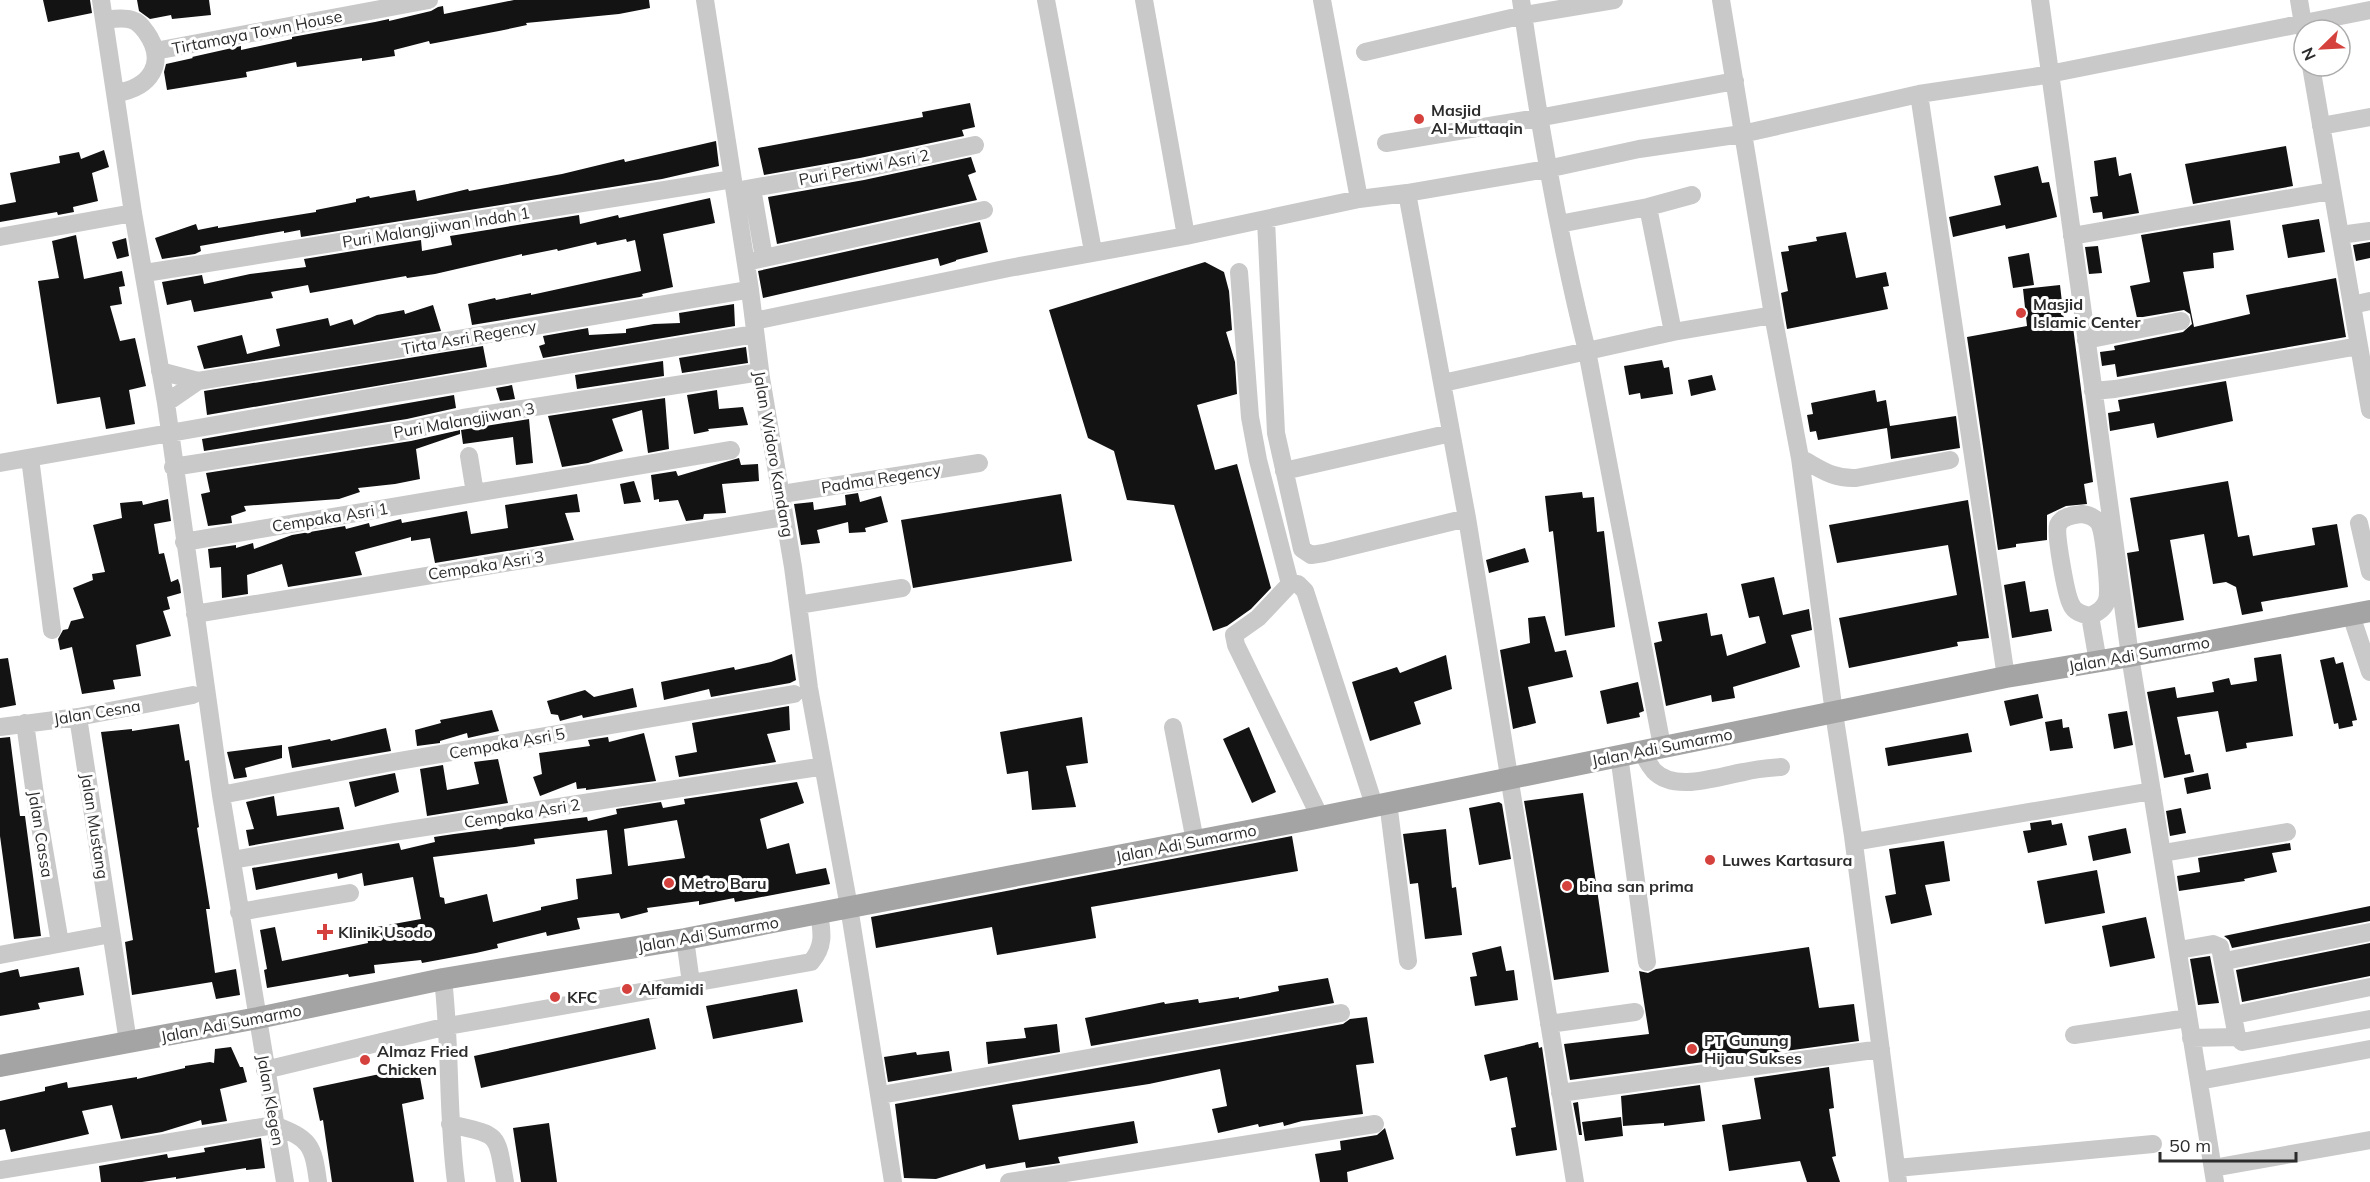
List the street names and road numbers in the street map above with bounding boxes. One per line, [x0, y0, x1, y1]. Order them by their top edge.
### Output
street label: Tirtamaya Town House [170, 6, 344, 58]
street label: Puri Pertiwi Asri 2 [797, 145, 931, 189]
street label: Puri Malangjiwan Indah 1 [341, 202, 531, 252]
street label: Tirta Asri Regency [400, 315, 538, 359]
street label: Jalan Widoro Kandang [750, 369, 798, 539]
street label: Puri Malangjiwan 3 [392, 398, 536, 442]
street label: Padma Regency [820, 459, 943, 497]
street label: Cempaka Asri 1 [271, 498, 389, 536]
street label: Cempaka Asri 3 [427, 546, 545, 584]
street label: Jalan Adi Sumarmo [2067, 632, 2211, 676]
street label: Jalan Cesna [52, 695, 142, 729]
street label: Cempaka Asri 5 [448, 723, 566, 763]
street label: Jalan Adi Sumarmo [1590, 724, 1734, 770]
street label: Jalan Mustang [77, 772, 113, 880]
street label: Jalan Cassa [24, 789, 58, 879]
street label: Cempaka Asri 2 [463, 794, 581, 832]
street label: Jalan Adi Sumarmo [1114, 820, 1258, 866]
street label: Jalan Adi Sumarmo [636, 912, 780, 956]
street label: Jalan Adi Sumarmo [159, 1000, 303, 1046]
street label: Jalan Klegen [253, 1053, 289, 1147]

